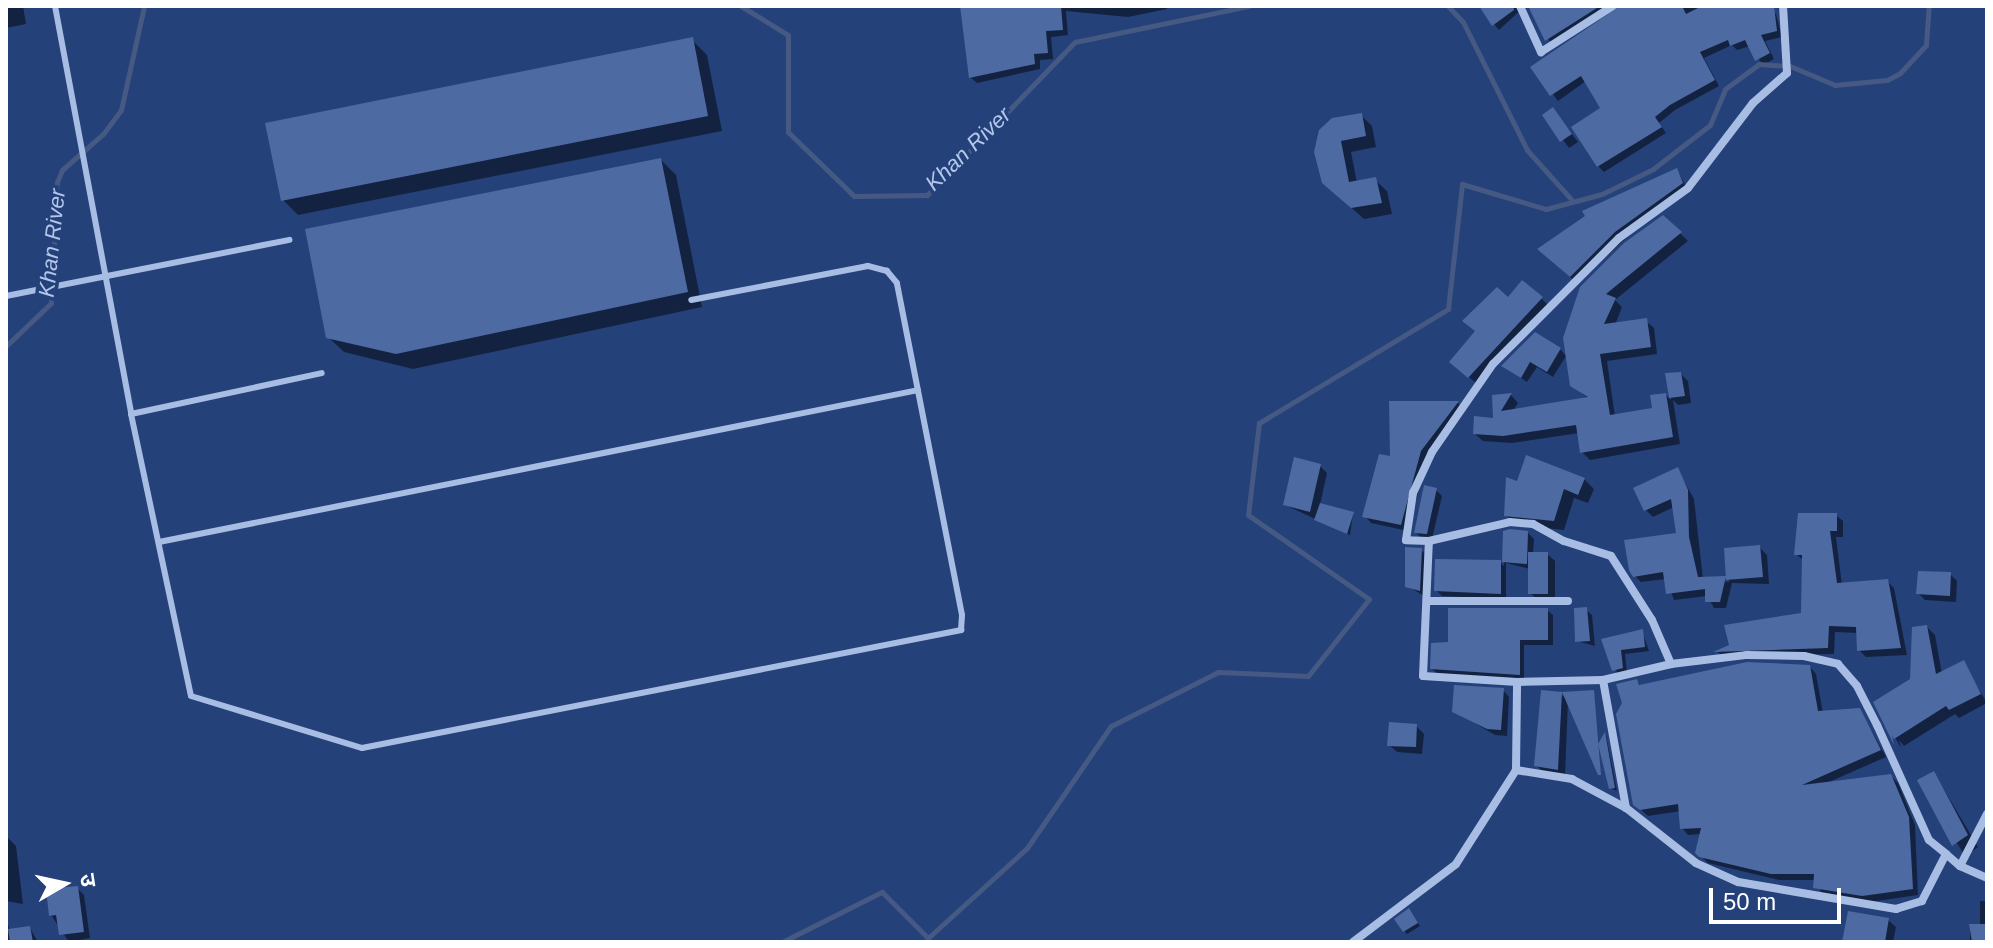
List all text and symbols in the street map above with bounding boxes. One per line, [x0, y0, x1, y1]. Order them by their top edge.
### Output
water label: Khan River [920, 102, 1016, 196]
water label: Khan River [33, 188, 71, 298]
north arrow [24, 844, 104, 924]
text: उ [75, 872, 102, 888]
scale bar [1713, 872, 1845, 922]
text: 50 m [1723, 888, 1776, 915]

